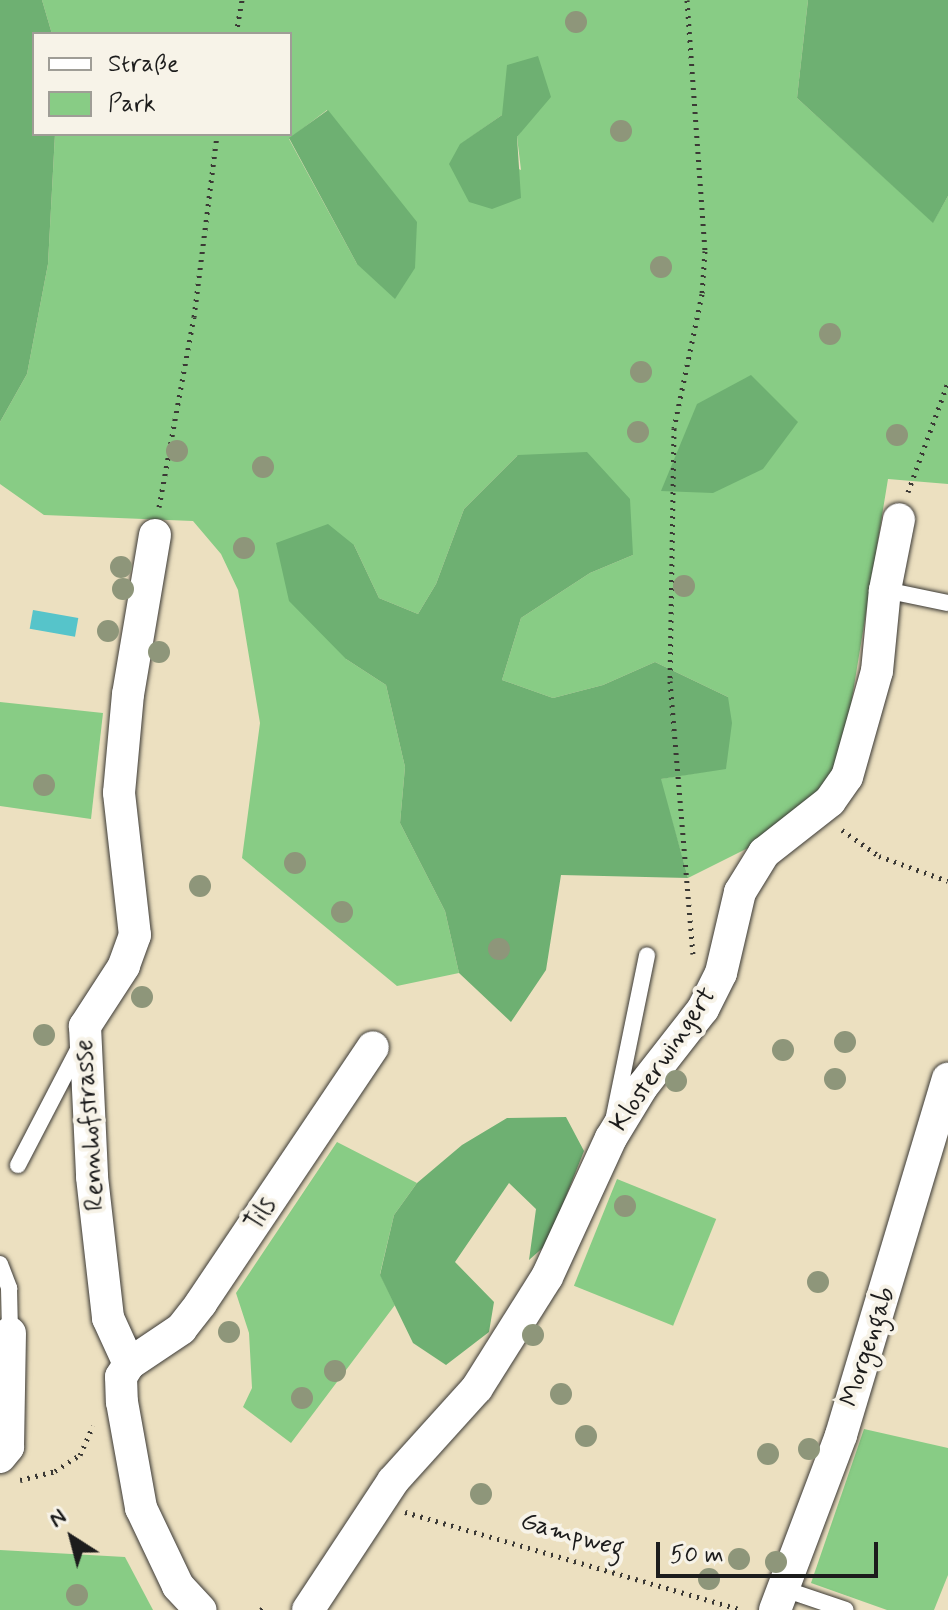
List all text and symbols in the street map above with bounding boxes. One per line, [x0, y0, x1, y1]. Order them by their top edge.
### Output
legend [32, 32, 292, 136]
text: Straße [108, 49, 179, 80]
text: Park [108, 89, 156, 120]
street label: Klosterwingert [604, 982, 724, 1138]
street label: Rennhofstrasse [69, 1038, 113, 1212]
street label: Tils [239, 1192, 285, 1238]
street label: Morgengab [835, 1283, 903, 1411]
north arrow [32, 1498, 112, 1578]
text: N [44, 1503, 72, 1534]
street label: Gampweg [517, 1506, 627, 1566]
scale bar [660, 1526, 882, 1576]
text: 50 m [670, 1540, 724, 1571]

